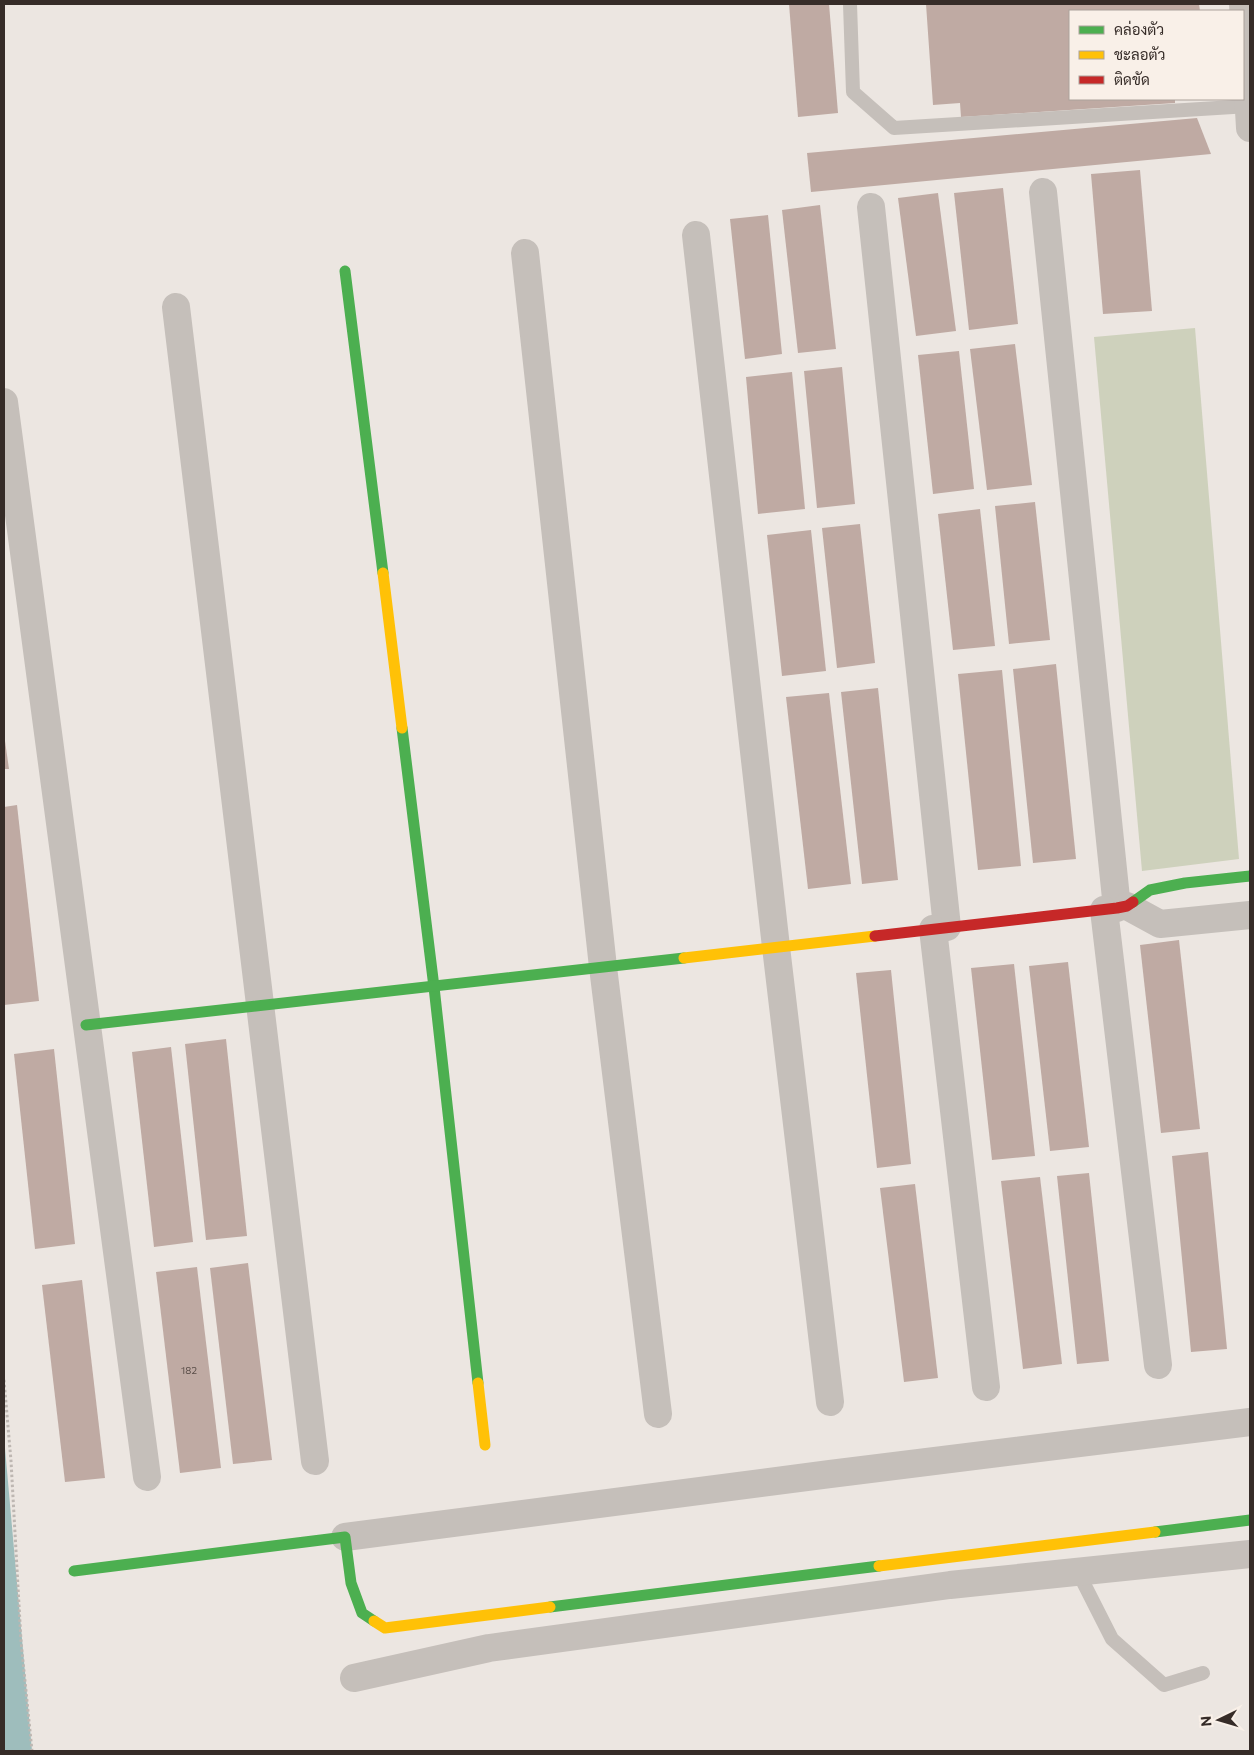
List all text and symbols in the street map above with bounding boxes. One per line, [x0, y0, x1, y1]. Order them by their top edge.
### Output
legend [1069, 10, 1244, 100]
text: คล่องตัว [1114, 20, 1164, 38]
text: ชะลอตัว [1114, 45, 1165, 63]
text: ติดขัด [1114, 70, 1150, 88]
house number: 182 [181, 1364, 197, 1376]
north arrow [1194, 1695, 1244, 1745]
text: N [1197, 1715, 1214, 1727]

